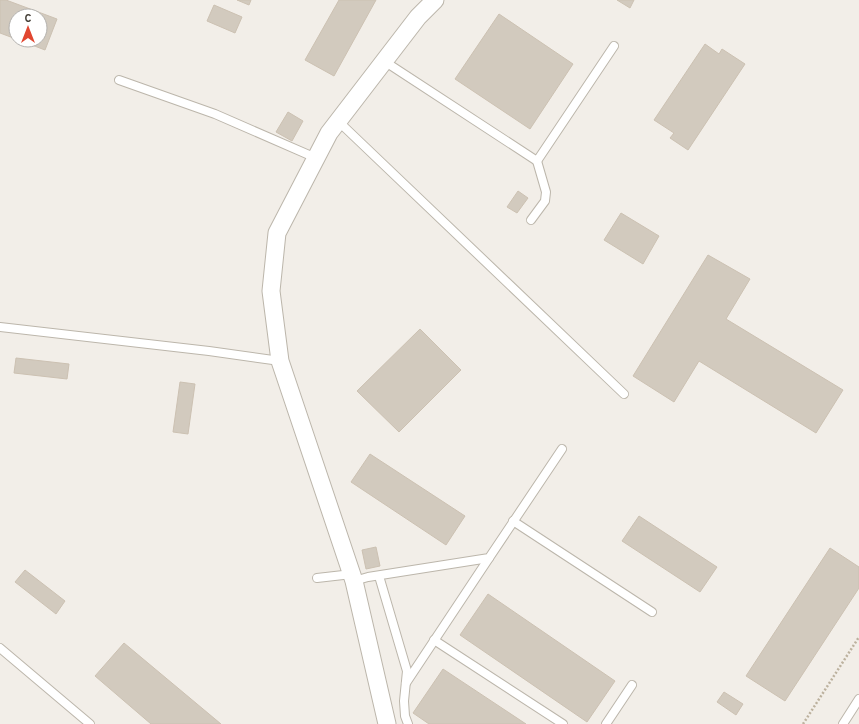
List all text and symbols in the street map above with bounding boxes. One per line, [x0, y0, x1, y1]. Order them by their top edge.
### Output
north arrow [8, 8, 48, 48]
text: С [24, 12, 32, 26]

